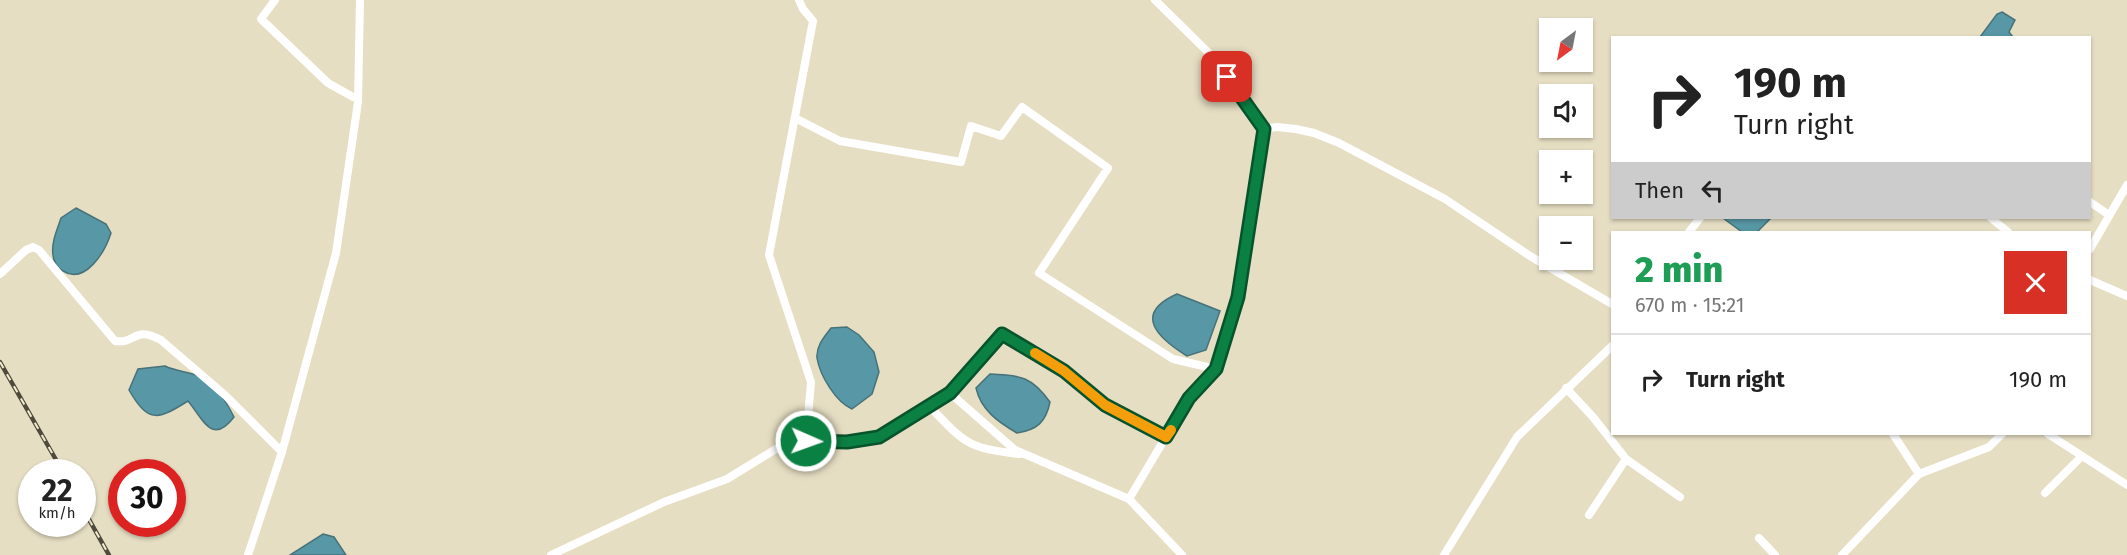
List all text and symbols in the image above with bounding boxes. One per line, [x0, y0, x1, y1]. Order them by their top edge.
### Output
north arrow [1539, 18, 1593, 72]
map controls [1539, 18, 1593, 270]
pin [1201, 51, 1252, 102]
text: 190 m [1734, 58, 1847, 108]
icon: arrive [1210, 60, 1243, 93]
icon: right [1635, 60, 1713, 138]
button: sound [1539, 84, 1593, 138]
text: Turn right [1734, 109, 1854, 141]
button: + [1539, 150, 1593, 204]
icon: left [1696, 174, 1729, 207]
text: Then [1635, 177, 1684, 204]
button: − [1539, 216, 1593, 270]
text: 2 min [1635, 248, 1723, 292]
button: close [2004, 251, 2067, 314]
text: 670 m · 15:21 [1635, 293, 1744, 317]
icon: right [1635, 363, 1668, 396]
text: Turn right [1686, 366, 1785, 393]
text: 190 m [2009, 366, 2067, 393]
position arrow [774, 409, 838, 473]
speed limit sign: 30 [108, 459, 186, 537]
text: 22 [41, 473, 73, 509]
text: km/h [38, 504, 76, 522]

